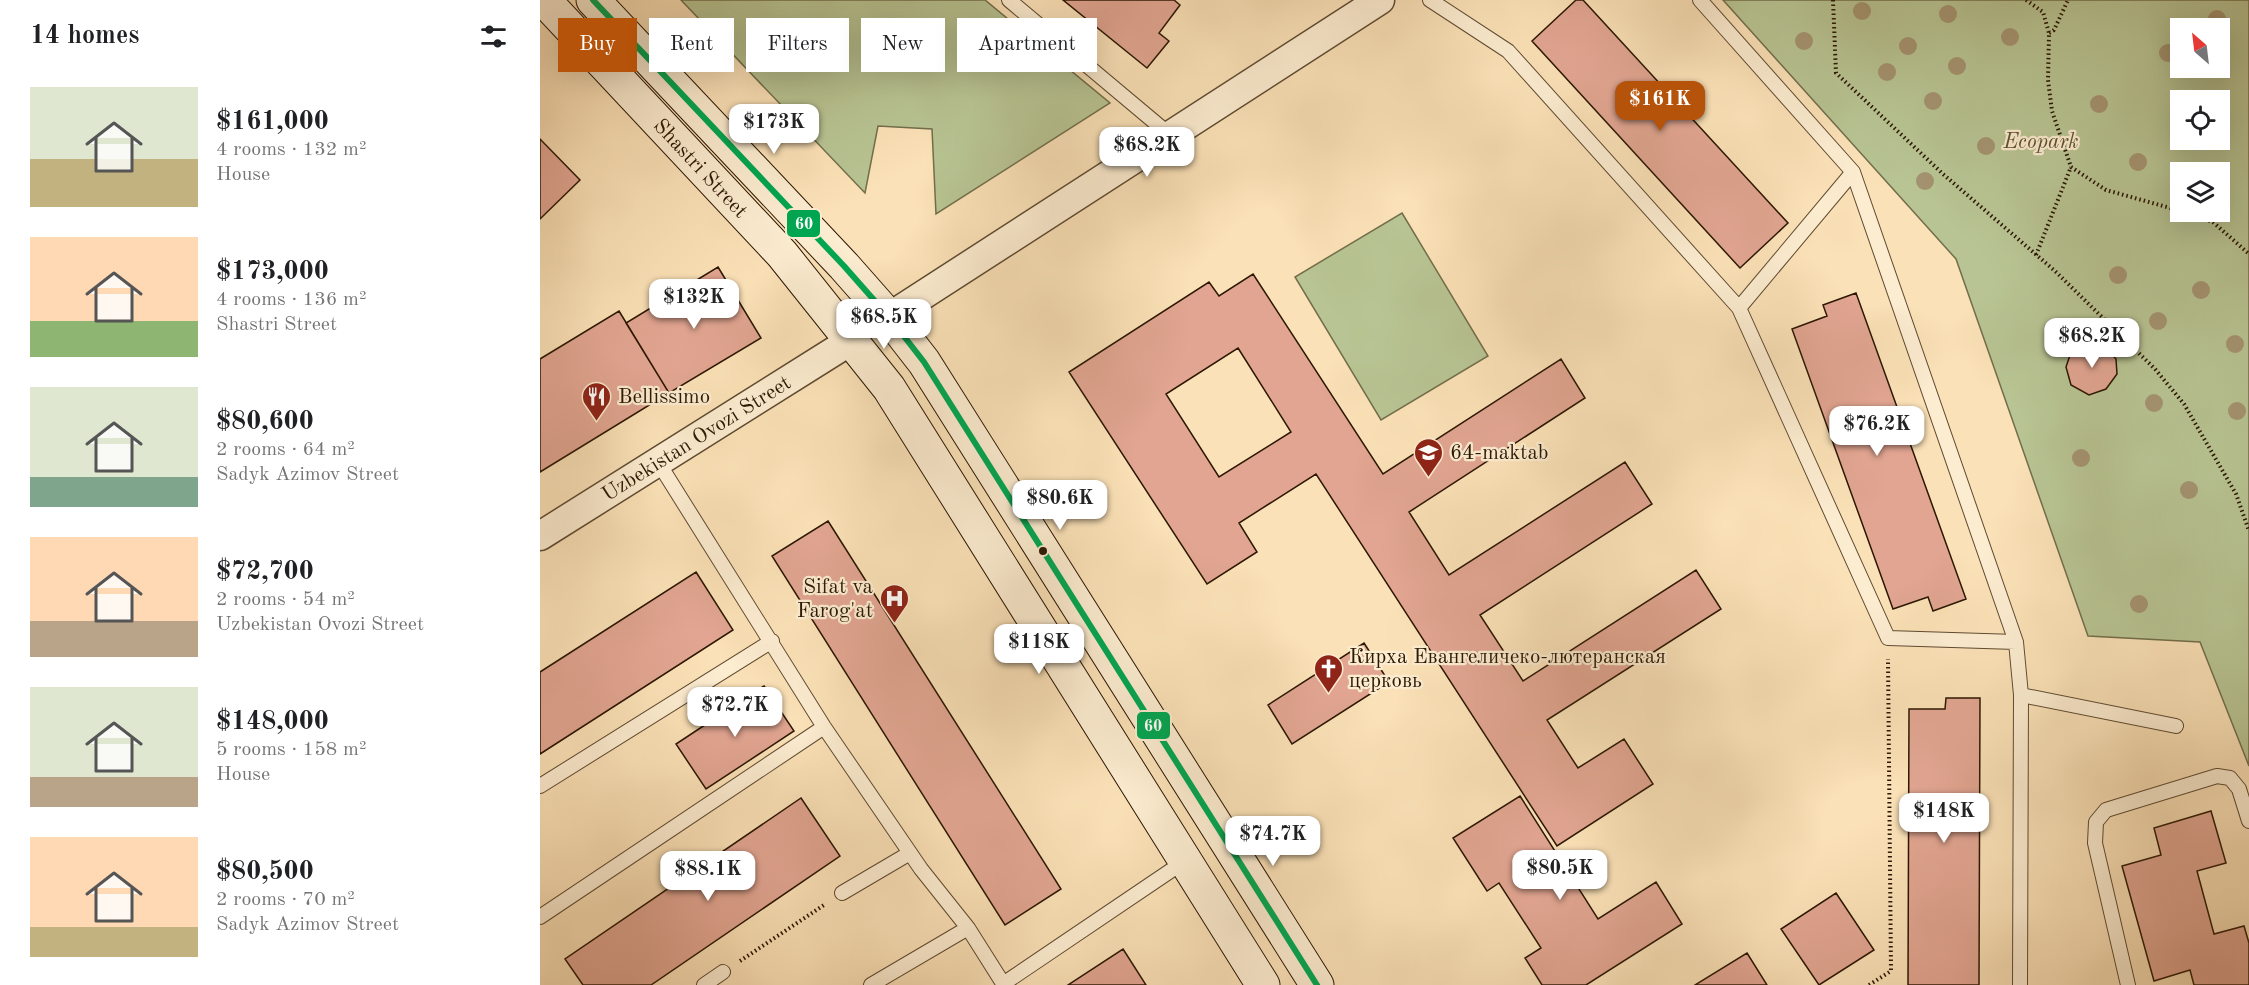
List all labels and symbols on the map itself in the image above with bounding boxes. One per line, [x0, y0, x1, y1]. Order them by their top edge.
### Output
north arrow [2170, 18, 2230, 78]
pin: $161K [1618, 81, 1702, 132]
pin: $173K [732, 104, 816, 155]
street label: Shastri Street [649, 115, 751, 223]
pin: $68.2K [1098, 127, 1196, 178]
park label: Ecopark [2002, 132, 2079, 153]
line badge: 60 [786, 209, 821, 238]
text: 60 [795, 217, 813, 233]
pin: $132K [652, 279, 736, 330]
pin: $68.5K [835, 299, 933, 350]
pin: $68.2K [2043, 318, 2141, 369]
street label: Uzbekistan Ovozi Street [599, 373, 795, 506]
restaurant icon: Bellissimo [581, 380, 613, 422]
place label: Bellissimo [618, 387, 710, 408]
pin: $76.2K [1828, 406, 1926, 457]
school or university icon: 64-maktab [1413, 436, 1445, 478]
place label: 64-maktab [1450, 443, 1549, 464]
pin: $80.6K [1011, 480, 1109, 531]
unlabelled marker [1037, 545, 1049, 557]
place label: Sifat va Farog'at [797, 577, 873, 622]
hospital icon: Sifat va Farog'at [878, 582, 910, 624]
pin: $118K [997, 624, 1081, 675]
place label: Кирха Евангеличеко-лютеранская церковь [1349, 647, 1666, 692]
church icon: Кирха Евангеличеко-лютеранская церковь [1312, 652, 1344, 694]
pin: $72.7K [686, 687, 784, 738]
line badge: 60 [1136, 711, 1171, 740]
text: 60 [1144, 719, 1162, 735]
pin: $148K [1902, 793, 1986, 844]
pin: $74.7K [1224, 816, 1322, 867]
pin: $80.5K [1511, 850, 1609, 901]
pin: $88.1K [659, 851, 757, 902]

